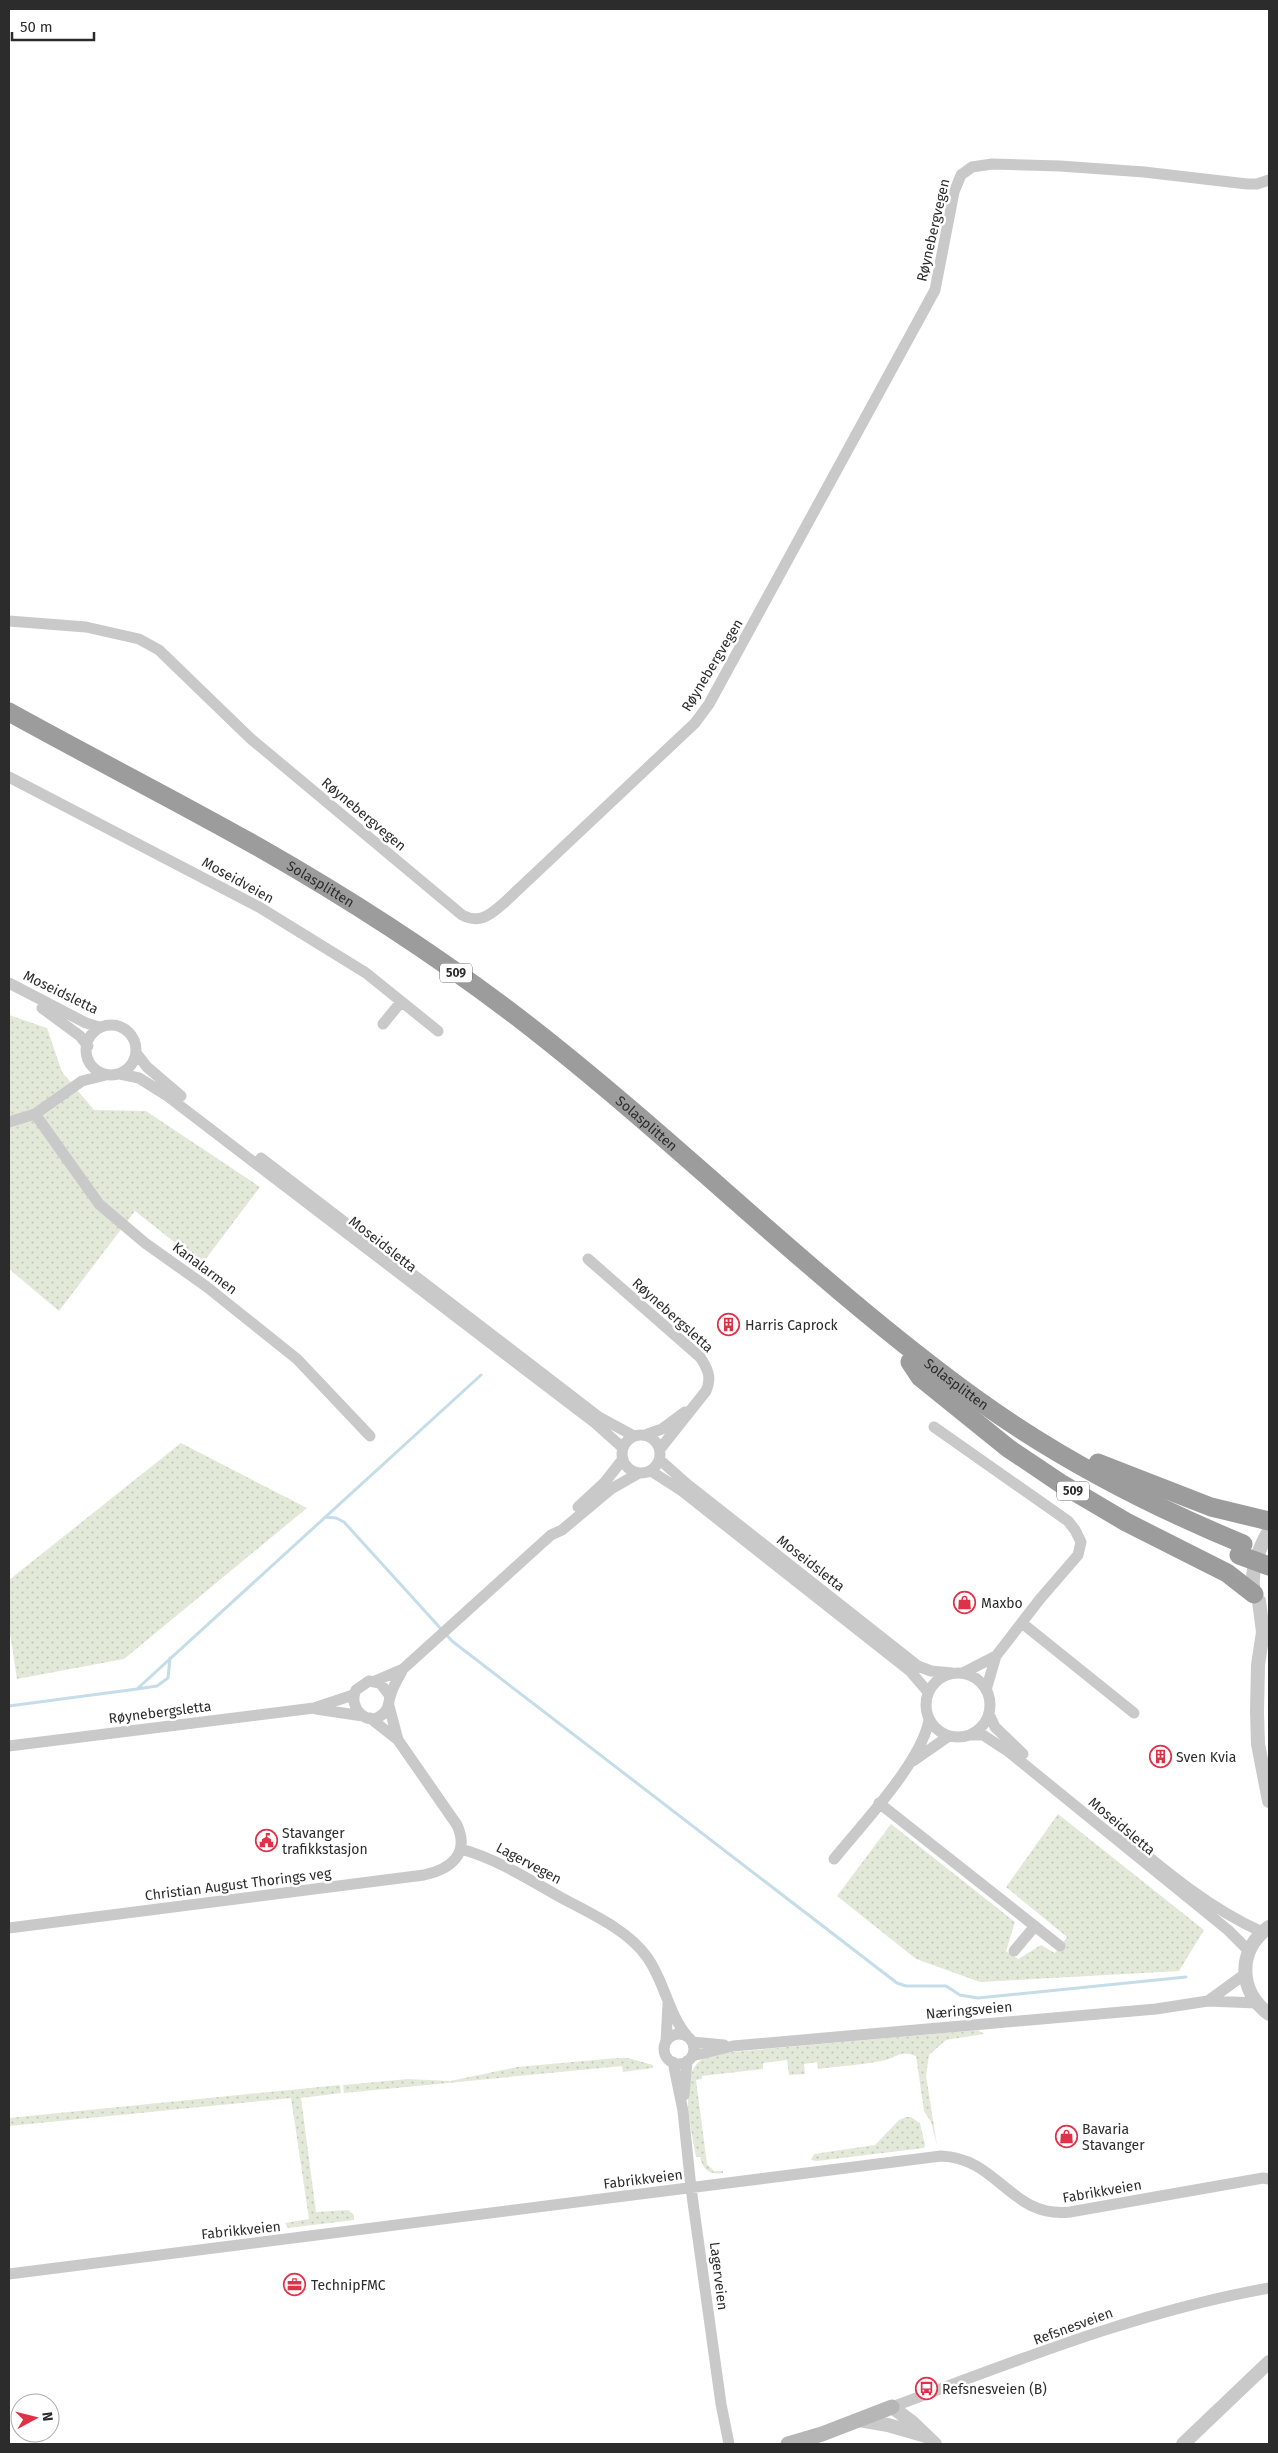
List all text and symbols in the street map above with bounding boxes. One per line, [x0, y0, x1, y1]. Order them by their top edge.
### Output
scale bar [12, 10, 95, 42]
text: 50 m [20, 18, 53, 36]
street label: Røynebergvegen [913, 177, 954, 283]
street label: Røynebergvegen [678, 616, 747, 715]
street label: Røynebergvegen [318, 774, 409, 855]
street label: Moseidveien [199, 854, 277, 907]
street label: Solasplitten [284, 857, 357, 911]
road number: 509 [440, 964, 472, 982]
street label: Moseidsletta [20, 967, 101, 1018]
street label: Solasplitten [612, 1092, 681, 1155]
street label: Moseidsletta [345, 1213, 420, 1276]
street label: Kanalarmen [169, 1239, 240, 1298]
street label: Røynebergsletta [629, 1275, 717, 1356]
building icon: Harris Caprock [717, 1313, 741, 1337]
place label: Harris Caprock [745, 1317, 839, 1334]
street label: Solasplitten [920, 1355, 992, 1414]
road number: 509 [1057, 1482, 1089, 1500]
street label: Moseidsletta [773, 1532, 848, 1595]
shop icon: Maxbo [953, 1591, 977, 1615]
place label: Maxbo [981, 1595, 1023, 1612]
street label: Røynebergsletta [108, 1698, 212, 1727]
building icon: Sven Kvia [1148, 1745, 1172, 1769]
place label: Sven Kvia [1176, 1749, 1236, 1766]
street label: Moseidsletta [1085, 1794, 1158, 1859]
place label: Stavanger trafikkstasjon [282, 1825, 368, 1858]
public building icon: Stavanger trafikkstasjon [254, 1829, 278, 1853]
street label: Lagervegen [493, 1839, 564, 1888]
street label: Christian August Thorings veg [144, 1865, 333, 1904]
street label: Næringsveien [925, 1998, 1013, 2023]
place label: Bavaria Stavanger [1082, 2121, 1145, 2154]
shop icon: Bavaria Stavanger [1054, 2125, 1078, 2149]
street label: Fabrikkveien [602, 2166, 684, 2193]
street label: Fabrikkveien [1061, 2176, 1143, 2207]
street label: Fabrikkveien [200, 2218, 282, 2243]
street label: Lagerveien [706, 2241, 731, 2311]
office icon: TechnipFMC [283, 2273, 307, 2297]
place label: TechnipFMC [311, 2277, 386, 2294]
street label: Refsnesveien [1031, 2304, 1115, 2349]
bus stop icon: Refsnesveien (B) [914, 2377, 938, 2401]
place label: Refsnesveien (B) [942, 2381, 1047, 2398]
north arrow [10, 2393, 60, 2443]
text: N [38, 2411, 56, 2422]

